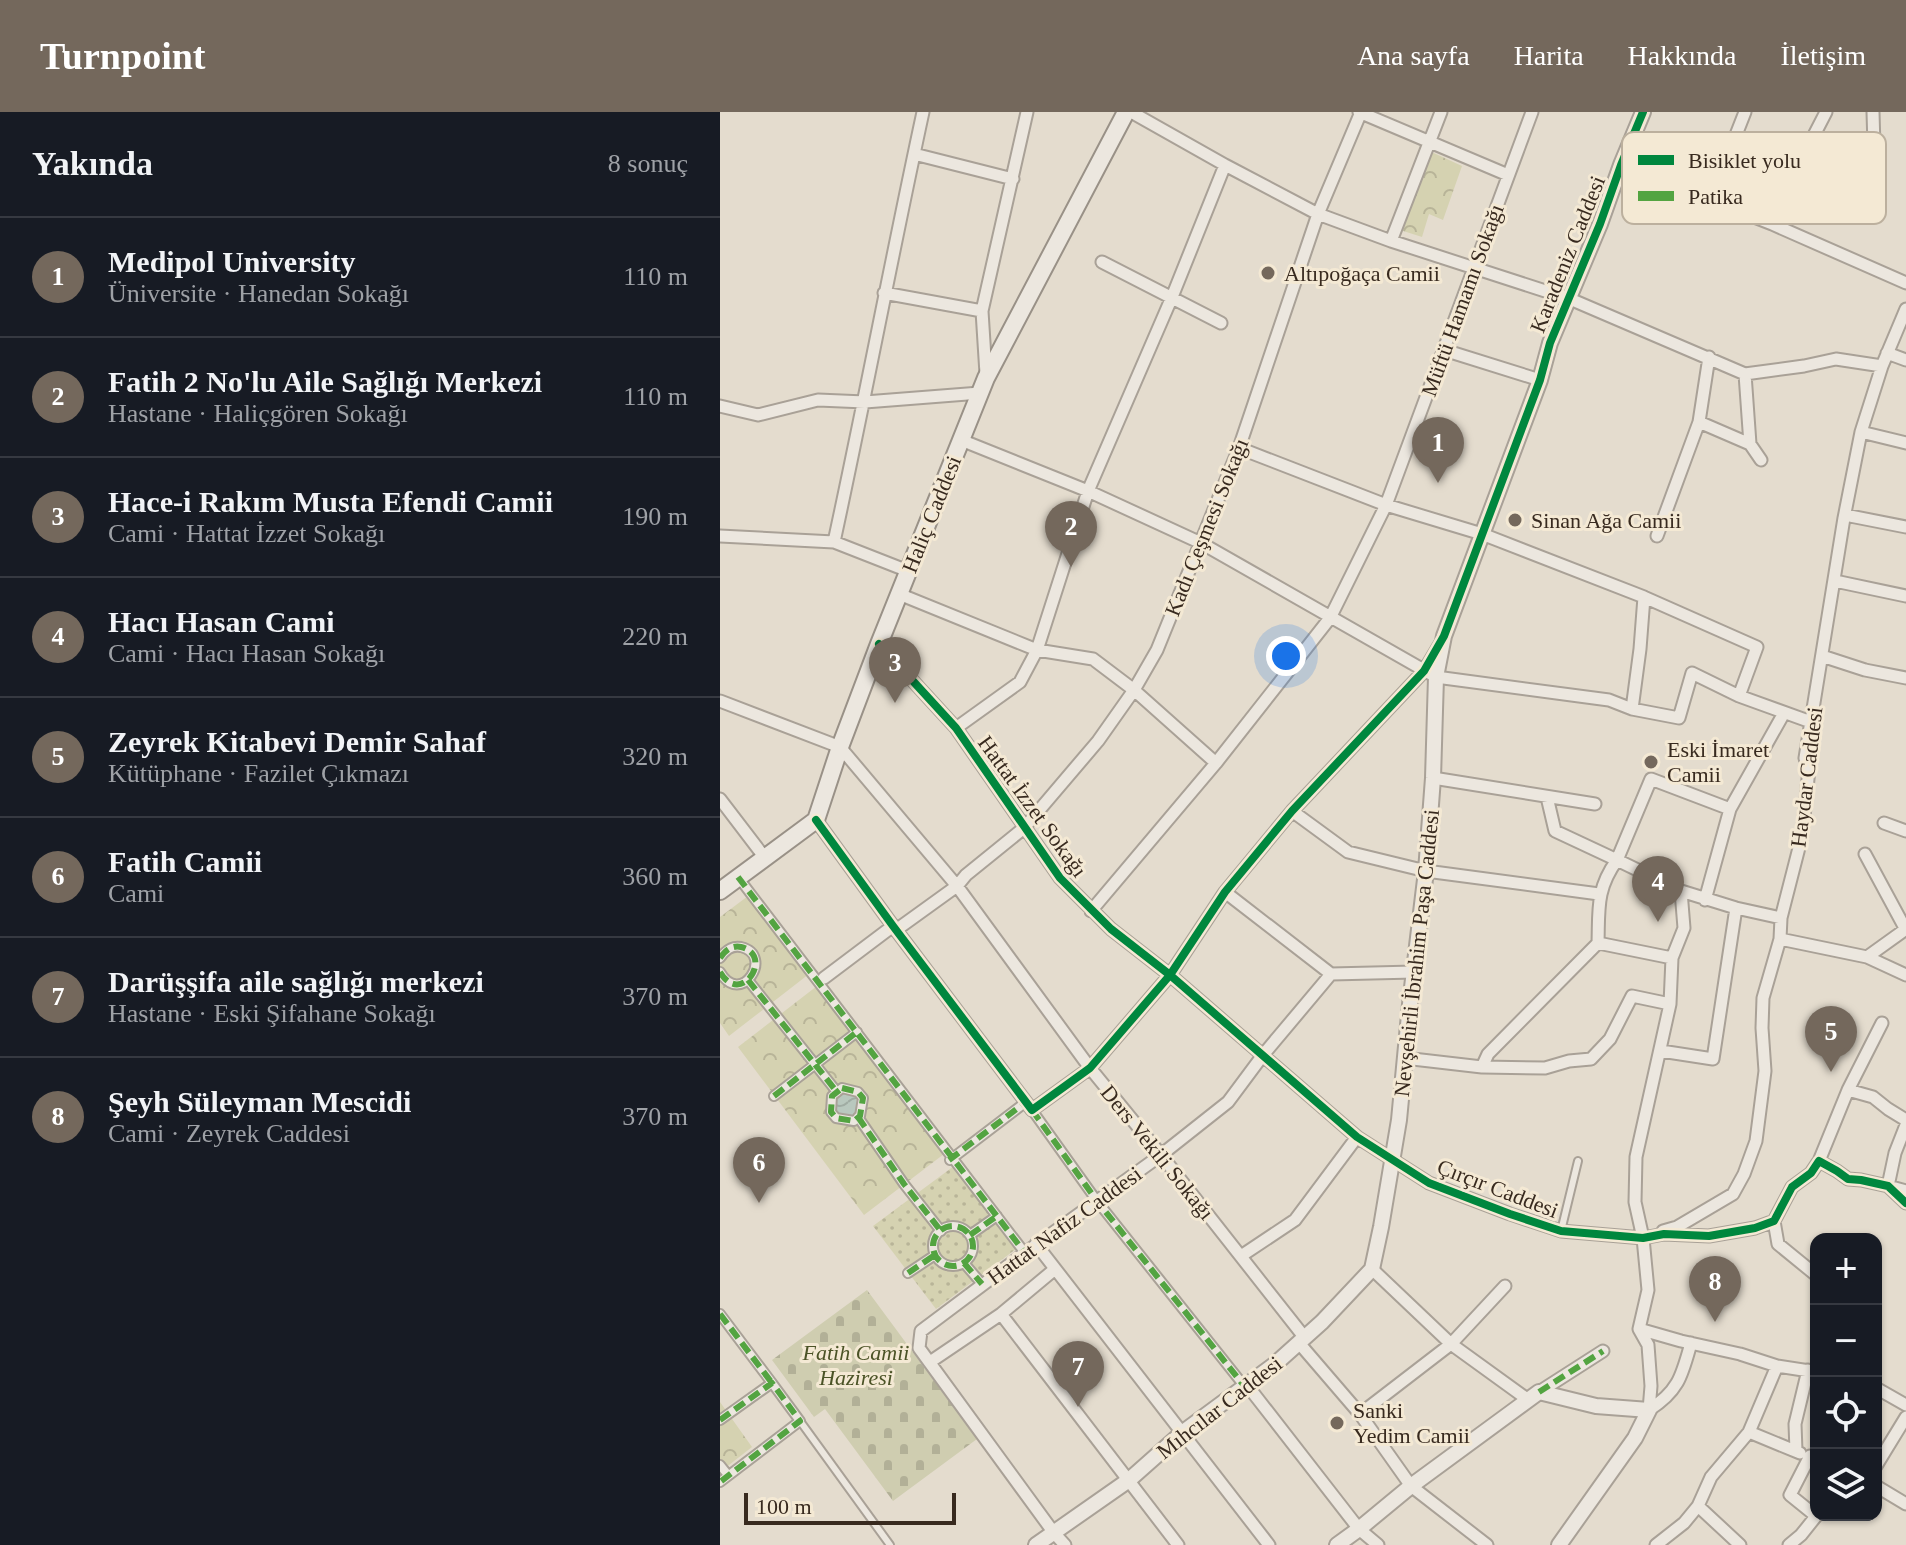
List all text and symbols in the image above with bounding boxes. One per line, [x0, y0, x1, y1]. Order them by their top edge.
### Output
text: Turnpoint [40, 35, 205, 77]
text: Ana sayfa [1357, 40, 1470, 71]
text: Harita [1514, 40, 1584, 71]
text: Hakkında [1628, 40, 1736, 71]
text: İletişim [1780, 40, 1866, 71]
legend [1622, 132, 1886, 224]
text: Yakında [32, 145, 153, 182]
text: Bisiklet yolu [1688, 148, 1801, 173]
text: 8 sonuç [608, 149, 688, 178]
street label: Karadeniz Caddesi [1525, 172, 1610, 336]
text: Patika [1688, 184, 1743, 209]
street label: Müftü Hamamı Sokağı [1416, 201, 1509, 400]
text: Medipol University [108, 245, 356, 278]
place label: Altıpoğaça Camii [1284, 261, 1440, 286]
text: 1 [52, 262, 65, 291]
text: 110 m [623, 262, 688, 291]
marker: Altıpoğaça Camii [1259, 264, 1277, 282]
text: Üniversite · Hanedan Sokağı [108, 279, 409, 308]
text: Fatih 2 No'lu Aile Sağlığı Merkezi [108, 365, 542, 398]
text: 2 [52, 382, 65, 411]
text: 110 m [623, 382, 688, 411]
text: Hastane · Haliçgören Sokağı [108, 399, 408, 428]
pin: 1 [1412, 417, 1464, 483]
street label: Kadı Çeşmesi Sokağı [1159, 435, 1254, 620]
street label: Haliç Caddesi [897, 452, 966, 576]
text: Hace-i Rakım Musta Efendi Camii [108, 485, 553, 518]
pin: 2 [1045, 501, 1097, 567]
text: 3 [52, 502, 65, 531]
text: 190 m [622, 502, 688, 531]
place label: Sinan Ağa Camii [1531, 508, 1681, 533]
marker: Sinan Ağa Camii [1506, 511, 1524, 529]
text: Cami · Hattat İzzet Sokağı [108, 519, 385, 548]
text: Hacı Hasan Cami [108, 605, 335, 638]
text: 4 [52, 622, 65, 651]
text: 220 m [622, 622, 688, 651]
your location [1266, 636, 1306, 676]
pin: 3 [869, 637, 921, 703]
text: Cami · Hacı Hasan Sokağı [108, 639, 385, 668]
street label: Haydar Caddesi [1785, 706, 1828, 849]
text: Zeyrek Kitabevi Demir Sahaf [108, 725, 486, 758]
street label: Hattat İzzet Sokağı [973, 731, 1092, 882]
place label: Eski İmaret Camii [1667, 737, 1769, 787]
text: 5 [52, 742, 65, 771]
text: 320 m [622, 742, 688, 771]
marker: Eski İmaret Camii [1642, 753, 1660, 771]
text: Kütüphane · Fazilet Çıkmazı [108, 759, 409, 788]
street label: Nevşehirli İbrahim Paşa Caddesi [1389, 808, 1444, 1098]
text: Fatih Camii [108, 845, 262, 878]
pin: 4 [1632, 856, 1684, 922]
text: 6 [52, 862, 65, 891]
text: 360 m [622, 862, 688, 891]
text: Cami [108, 879, 164, 908]
text: Darüşşifa aile sağlığı merkezi [108, 965, 484, 998]
text: 7 [52, 982, 65, 1011]
text: 370 m [622, 982, 688, 1011]
text: Hastane · Eski Şifahane Sokağı [108, 999, 436, 1028]
pin: 5 [1805, 1006, 1857, 1072]
street label: Ders Vekili Sokağı [1096, 1080, 1220, 1225]
text: Şeyh Süleyman Mescidi [108, 1085, 411, 1118]
text: 8 [52, 1102, 65, 1131]
text: 370 m [622, 1102, 688, 1131]
text: Cami · Zeyrek Caddesi [108, 1119, 350, 1148]
pin: 6 [733, 1137, 785, 1203]
street label: Çırçır Caddesi [1434, 1154, 1562, 1223]
street label: Hattat Nafiz Caddesi [982, 1161, 1146, 1290]
map controls [1810, 1233, 1882, 1521]
button: + [1810, 1233, 1882, 1305]
pin: 8 [1689, 1256, 1741, 1322]
button: − [1810, 1305, 1882, 1377]
park label: Fatih Camii Haziresi [802, 1340, 909, 1390]
pin: 7 [1052, 1341, 1104, 1407]
street label: Mıhcılar Caddesi [1152, 1351, 1287, 1464]
button: locate [1810, 1377, 1882, 1449]
place label: Sanki Yedim Camii [1353, 1398, 1470, 1448]
marker: Sanki Yedim Camii [1328, 1414, 1346, 1432]
button: layers [1810, 1449, 1882, 1521]
scale bar [744, 1489, 956, 1525]
text: 100 m [756, 1494, 812, 1519]

